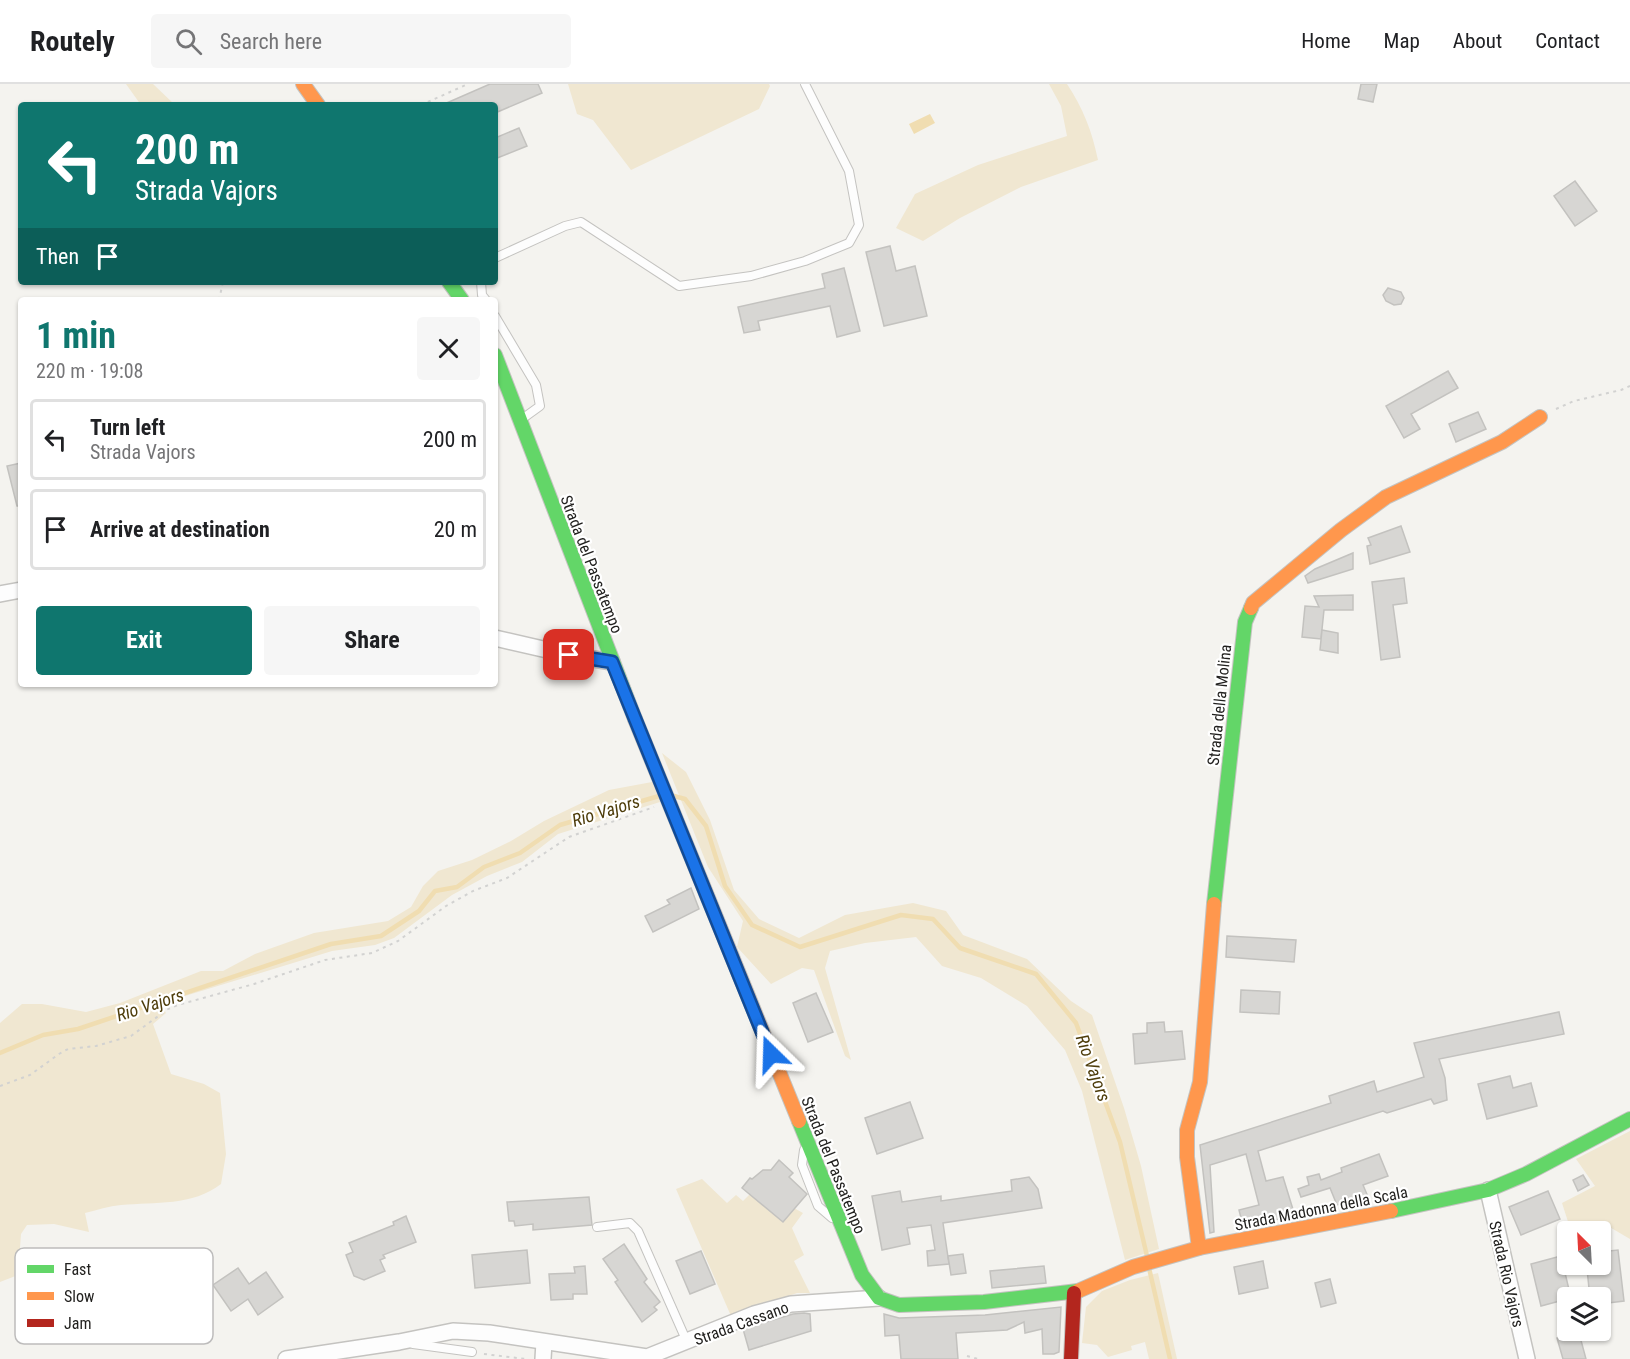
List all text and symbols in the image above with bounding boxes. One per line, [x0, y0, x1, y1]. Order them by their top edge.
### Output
search box [151, 14, 571, 68]
text: Routely [30, 25, 115, 58]
icon: search [172, 25, 205, 58]
text: Search here [220, 29, 322, 54]
text: Home [1301, 29, 1351, 53]
text: Map [1384, 29, 1420, 53]
text: About [1453, 29, 1502, 53]
text: Contact [1535, 29, 1600, 53]
text: 200 m [135, 125, 240, 174]
icon: left [36, 126, 114, 204]
text: Strada Vajors [135, 175, 278, 207]
icon: arrive [91, 240, 124, 273]
text: Then [36, 244, 79, 269]
text: 1 min [36, 315, 116, 357]
button: close [417, 317, 480, 380]
text: 220 m · 19:08 [36, 359, 143, 383]
text: Turn left [90, 415, 165, 440]
icon: left [39, 423, 72, 456]
text: 200 m [423, 427, 477, 452]
text: Strada Vajors [90, 440, 196, 464]
street label: Strada del Passatempo [556, 493, 627, 636]
icon: arrive [39, 513, 72, 546]
text: Arrive at destination [90, 517, 270, 542]
text: 20 m [434, 517, 477, 542]
button: Exit [36, 606, 252, 675]
button: Share [264, 606, 480, 675]
pin [543, 629, 594, 680]
icon: arrive [552, 638, 585, 671]
street label: Strada della Molina [1204, 644, 1235, 766]
water label: Rio Vajors [569, 790, 642, 831]
water label: Rio Vajors [113, 984, 186, 1025]
position arrow [739, 1022, 803, 1086]
water label: Rio Vajors [1072, 1031, 1115, 1104]
street label: Strada del Passatempo [797, 1094, 870, 1237]
street label: Strada Madonna della Scala [1233, 1182, 1409, 1235]
street label: Strada Rio Vajors [1485, 1219, 1528, 1329]
north arrow [1557, 1221, 1611, 1275]
map controls [1557, 1221, 1611, 1341]
legend [15, 1248, 213, 1344]
text: Fast [64, 1260, 91, 1279]
text: Slow [64, 1287, 94, 1306]
button: layers [1557, 1287, 1611, 1341]
street label: Strada Cassano [691, 1298, 791, 1349]
text: Jam [64, 1314, 91, 1333]

